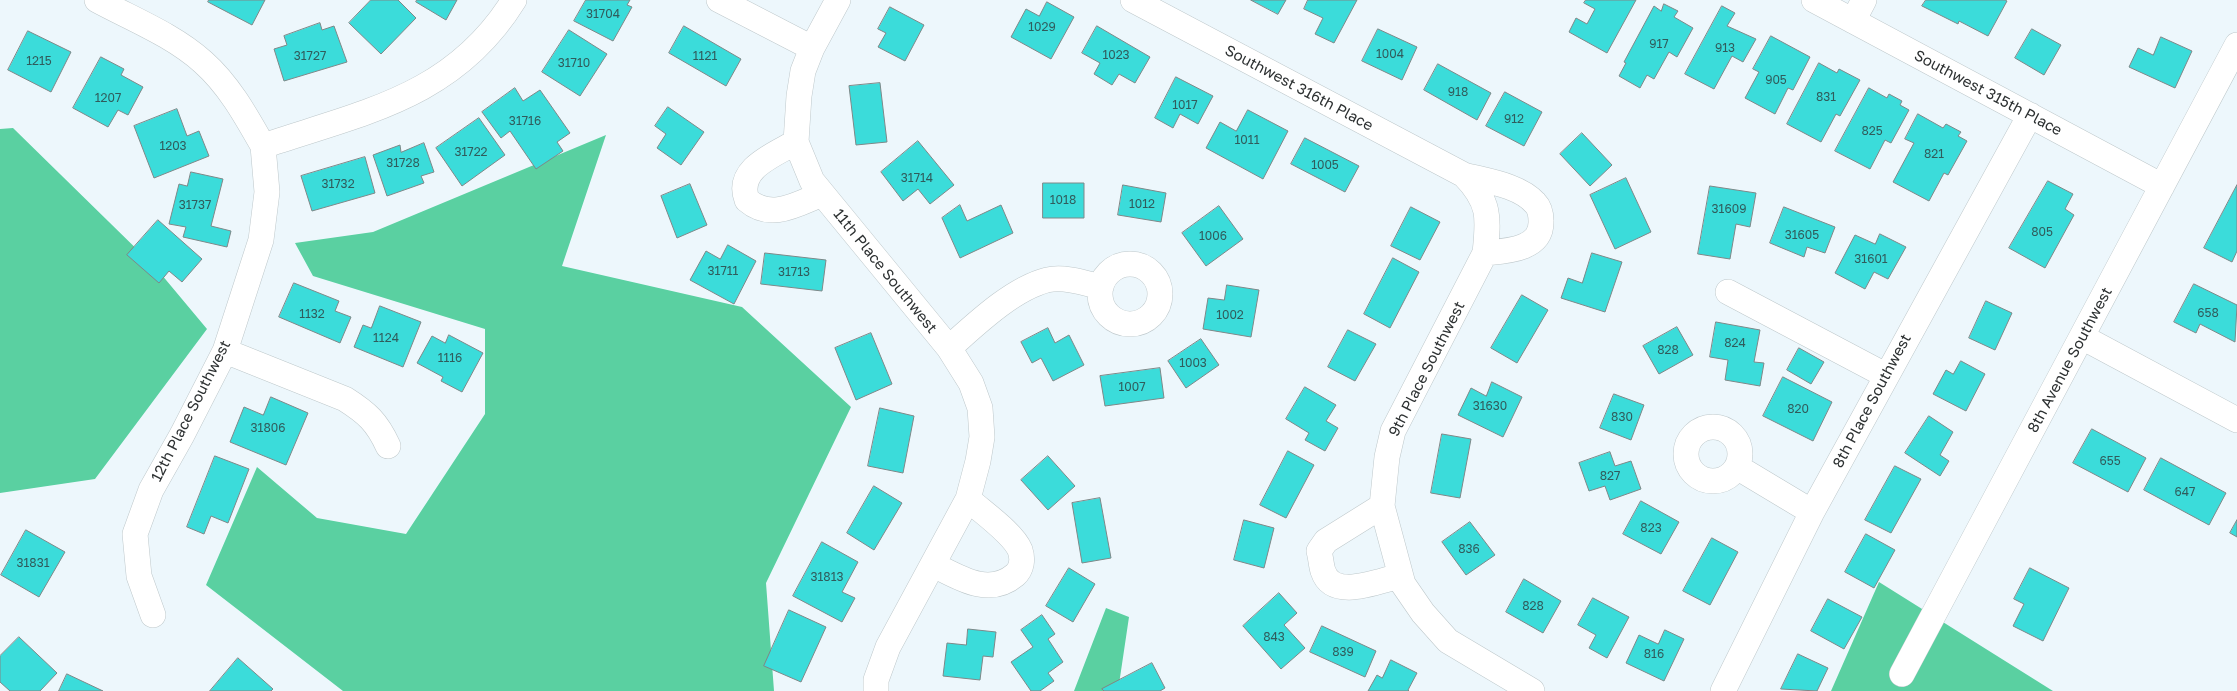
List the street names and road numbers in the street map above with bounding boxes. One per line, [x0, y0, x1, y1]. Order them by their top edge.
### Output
street label: Southwest 316th Place [1222, 41, 1376, 135]
street label: Southwest 315th Place [1911, 46, 2065, 140]
street label: 11th Place Southwest [829, 205, 941, 337]
street label: 8th Avenue Southwest [2024, 284, 2116, 436]
street label: 9th Place Southwest [1385, 298, 1469, 440]
street label: 8th Place Southwest [1829, 331, 1915, 471]
street label: 12th Place Southwest [148, 337, 234, 485]

